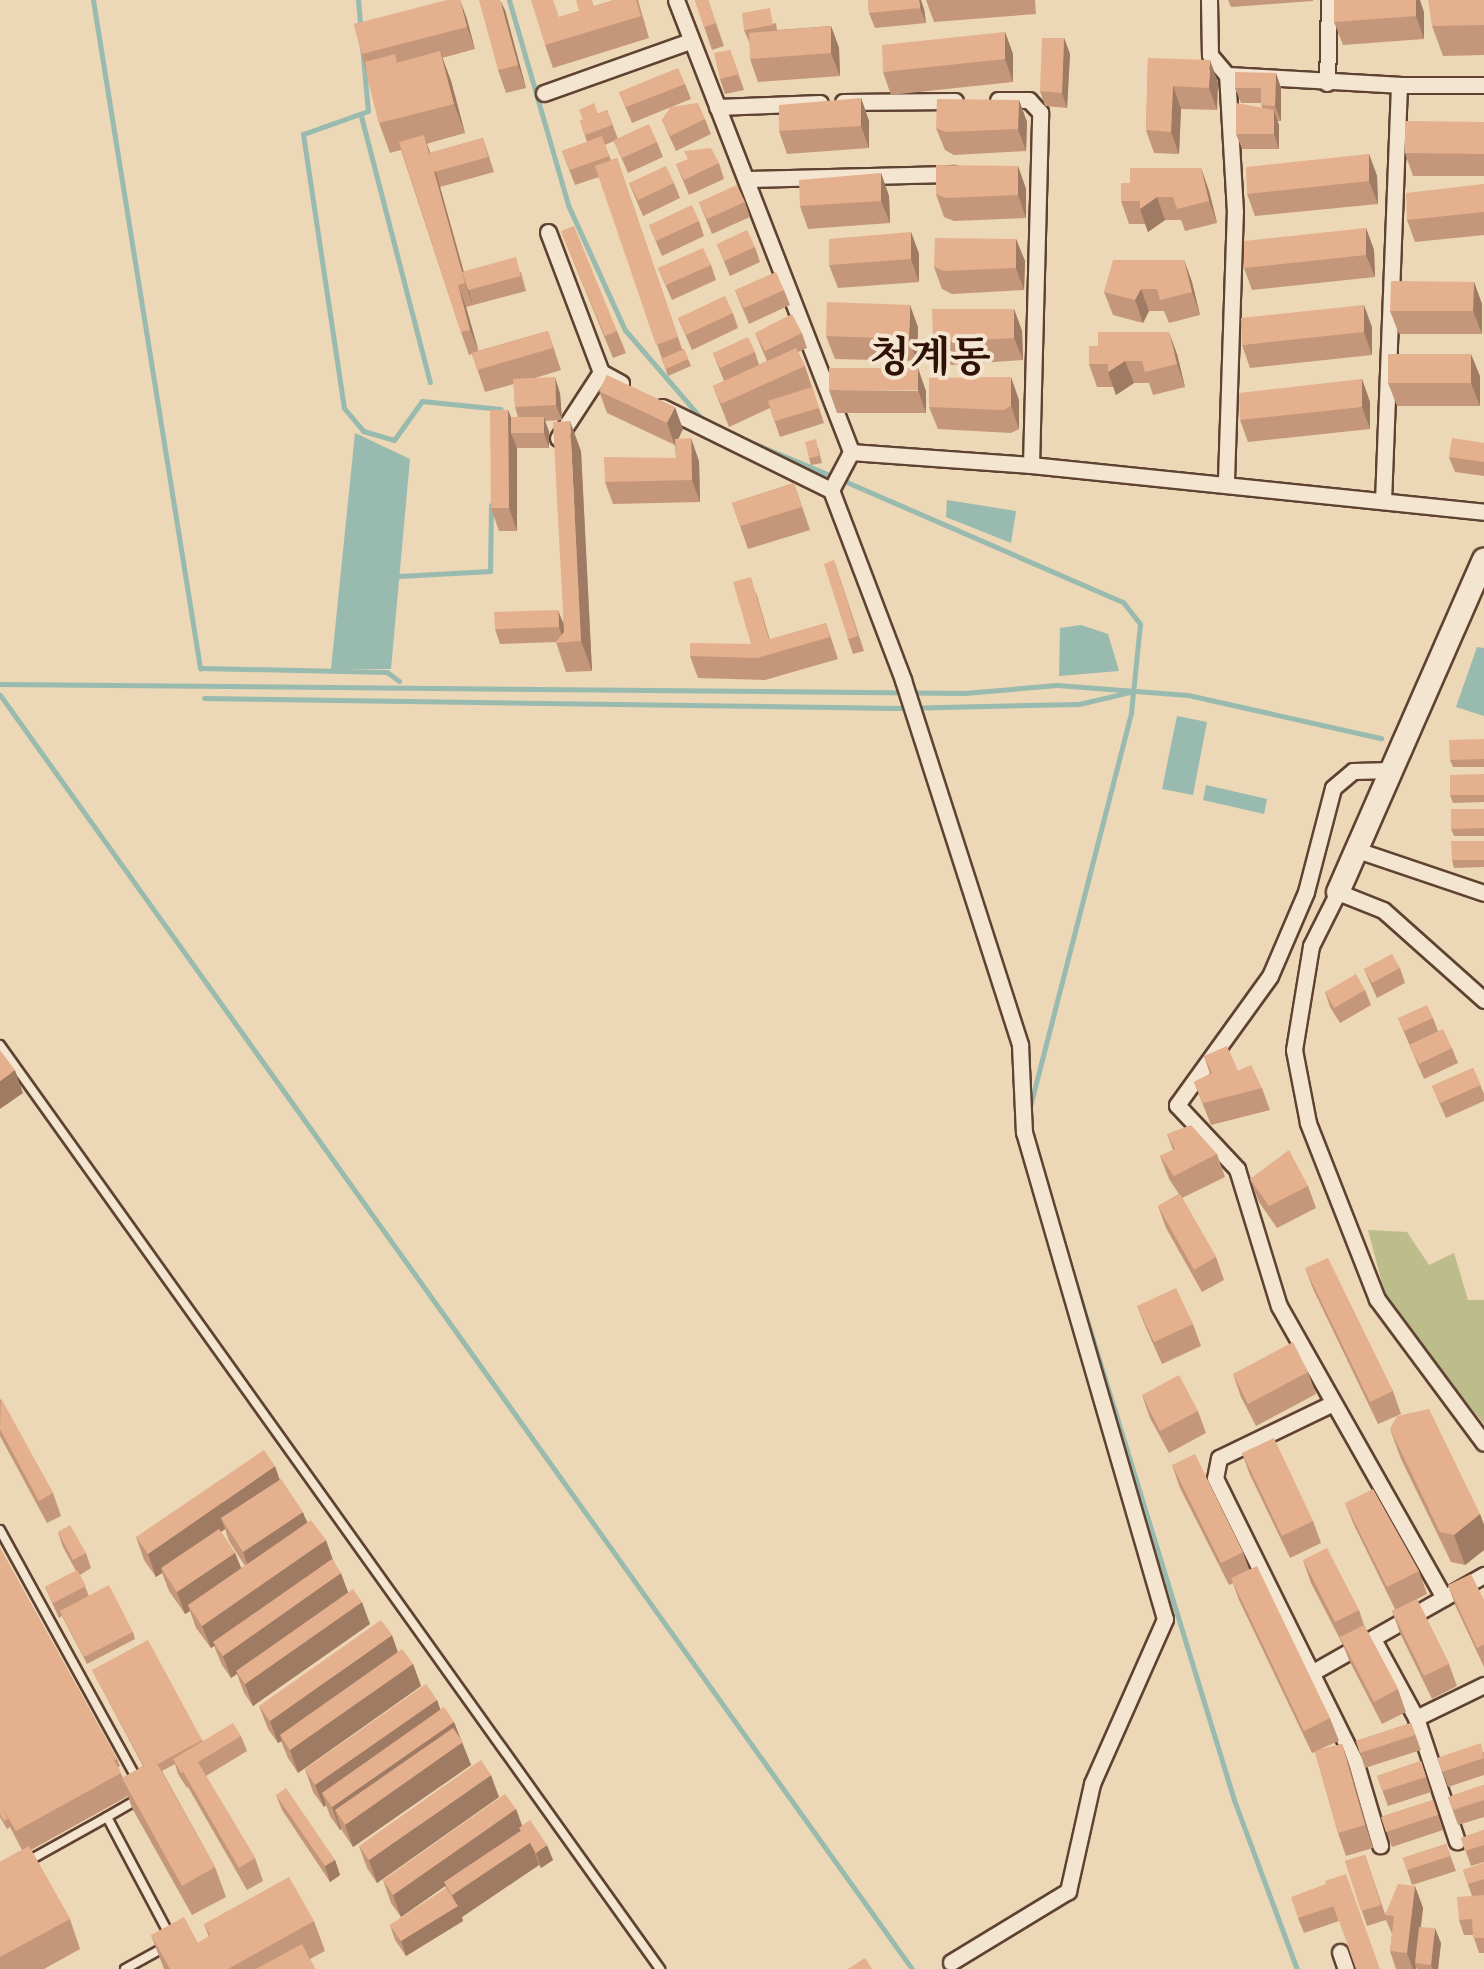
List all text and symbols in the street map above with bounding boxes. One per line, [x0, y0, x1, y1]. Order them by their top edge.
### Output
district label: 청계동 [869, 336, 991, 386]

